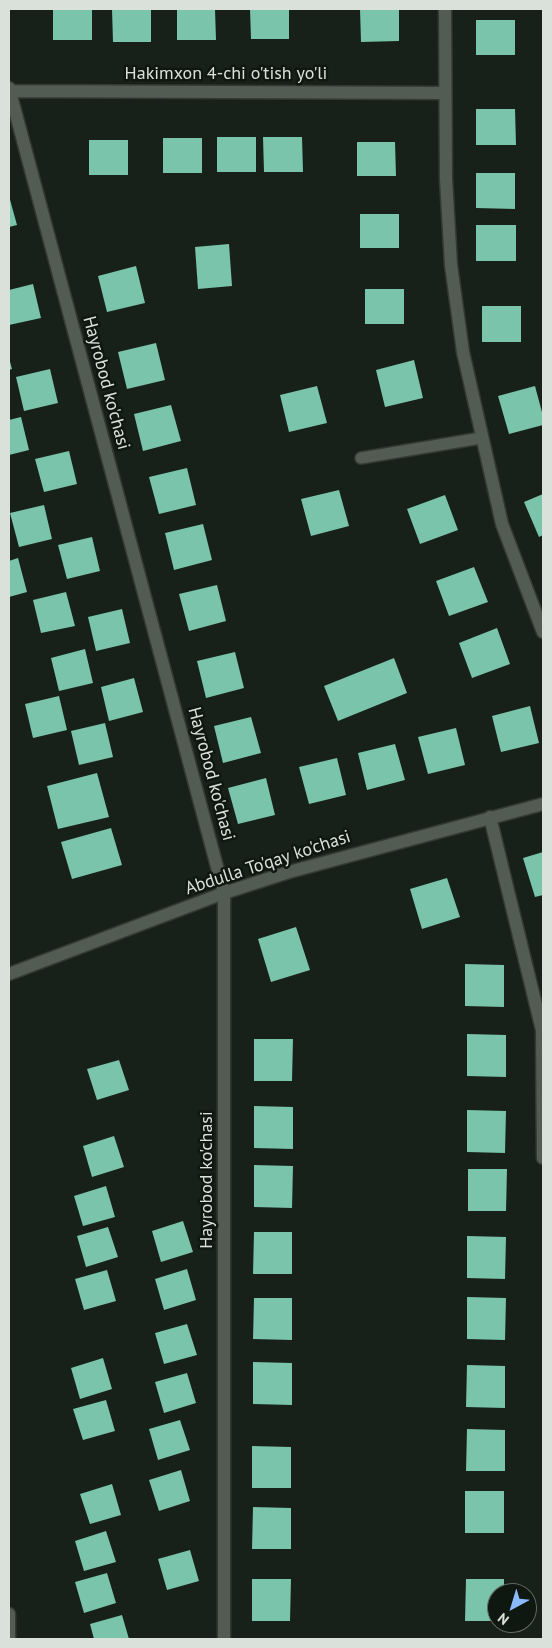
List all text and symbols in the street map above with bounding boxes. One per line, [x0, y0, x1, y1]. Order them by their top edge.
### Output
street label: Hakimxon 4-chi o'tish yo'li [125, 63, 327, 85]
street label: Hayrobod ko'chasi [78, 314, 134, 452]
street label: Hayrobod ko'chasi [183, 705, 239, 843]
street label: Abdulla To'qay ko'chasi [183, 826, 353, 900]
street label: Hayrobod ko'chasi [196, 1111, 218, 1249]
north arrow [487, 1583, 537, 1633]
text: N [494, 1609, 512, 1629]

